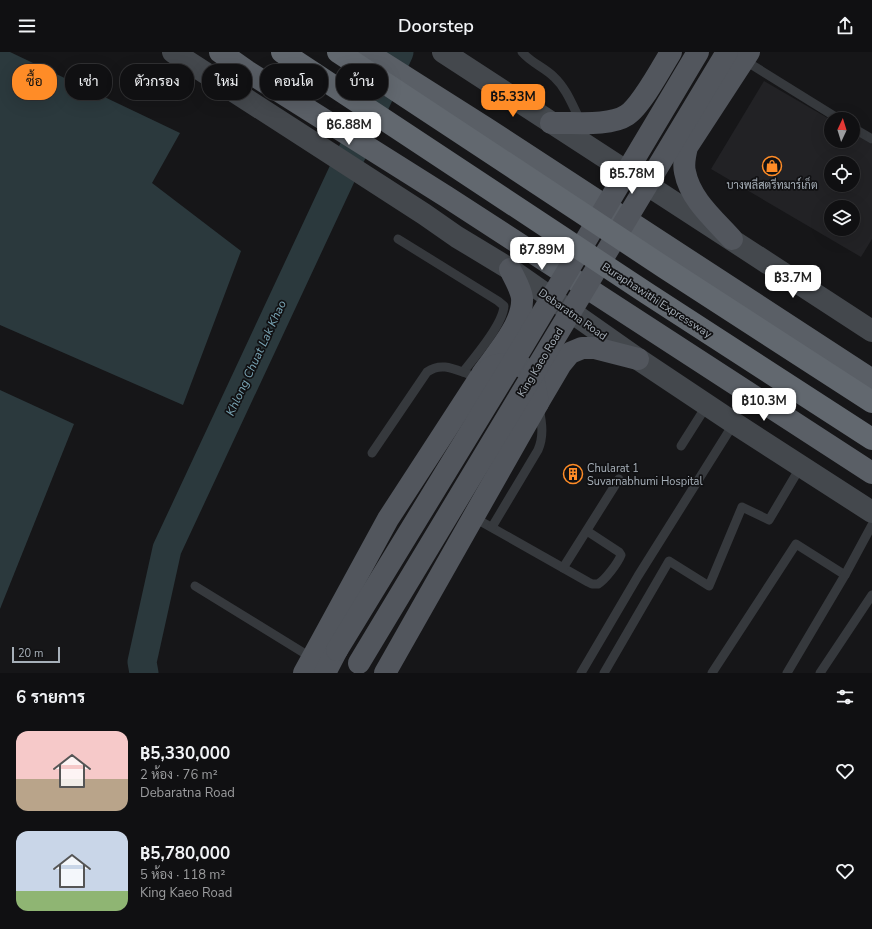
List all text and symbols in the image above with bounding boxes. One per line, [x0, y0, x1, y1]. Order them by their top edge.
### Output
text: Doorstep [398, 14, 474, 38]
icon: menu [16, 15, 38, 37]
icon: share [834, 15, 856, 37]
chip: ซื้อ [12, 64, 57, 100]
chip: เช่า [65, 64, 112, 100]
chip: ตัวกรอง [120, 64, 194, 100]
chip: ใหม่ [202, 64, 252, 100]
chip: คอนโด [260, 64, 328, 100]
chip: บ้าน [336, 64, 388, 100]
pin: ฿5.33M [480, 84, 546, 118]
text: ฿5.33M [490, 88, 536, 106]
pin: ฿6.88M [316, 112, 382, 146]
north arrow [824, 112, 860, 148]
map controls [824, 112, 860, 236]
text: ฿6.88M [326, 116, 372, 134]
shop icon: บางพลีสตรีทมาร์เก็ต [761, 155, 783, 177]
button: locate [824, 156, 860, 192]
pin: ฿5.78M [599, 161, 665, 195]
text: ฿5.78M [609, 165, 655, 183]
place label: บางพลีสตรีทมาร์เก็ต [726, 176, 818, 193]
button: layers [824, 200, 860, 236]
pin: ฿7.89M [509, 237, 575, 271]
text: ฿7.89M [519, 241, 565, 259]
street label: Buraphawithi Expressway [599, 259, 715, 342]
pin: ฿3.7M [765, 265, 821, 299]
text: ฿3.7M [774, 269, 812, 287]
street label: Debaratna Road [536, 285, 610, 344]
water label: Khlong Chuat Lak Khao [222, 297, 290, 418]
street label: King Kaeo Road [514, 325, 567, 400]
pin: ฿10.3M [731, 388, 797, 422]
text: ฿10.3M [741, 392, 787, 410]
place label: Chularat 1 Suvarnabhumi Hospital [587, 461, 703, 489]
building icon: Chularat 1 Suvarnabhumi Hospital [562, 463, 584, 485]
scale bar [12, 645, 60, 664]
text: 20 m [18, 646, 43, 661]
text: 6 รายการ [16, 686, 85, 709]
icon: filters [834, 686, 856, 708]
text: ฿5,330,000 [140, 742, 230, 765]
icon: home [48, 747, 96, 795]
icon: heart [834, 760, 856, 782]
text: 2 ห้อง · 76 m² [140, 766, 218, 784]
text: Debaratna Road [140, 784, 235, 802]
text: ฿5,780,000 [140, 842, 230, 865]
icon: home [48, 847, 96, 895]
icon: heart [834, 860, 856, 882]
text: 5 ห้อง · 118 m² [140, 866, 225, 884]
text: King Kaeo Road [140, 884, 232, 902]

